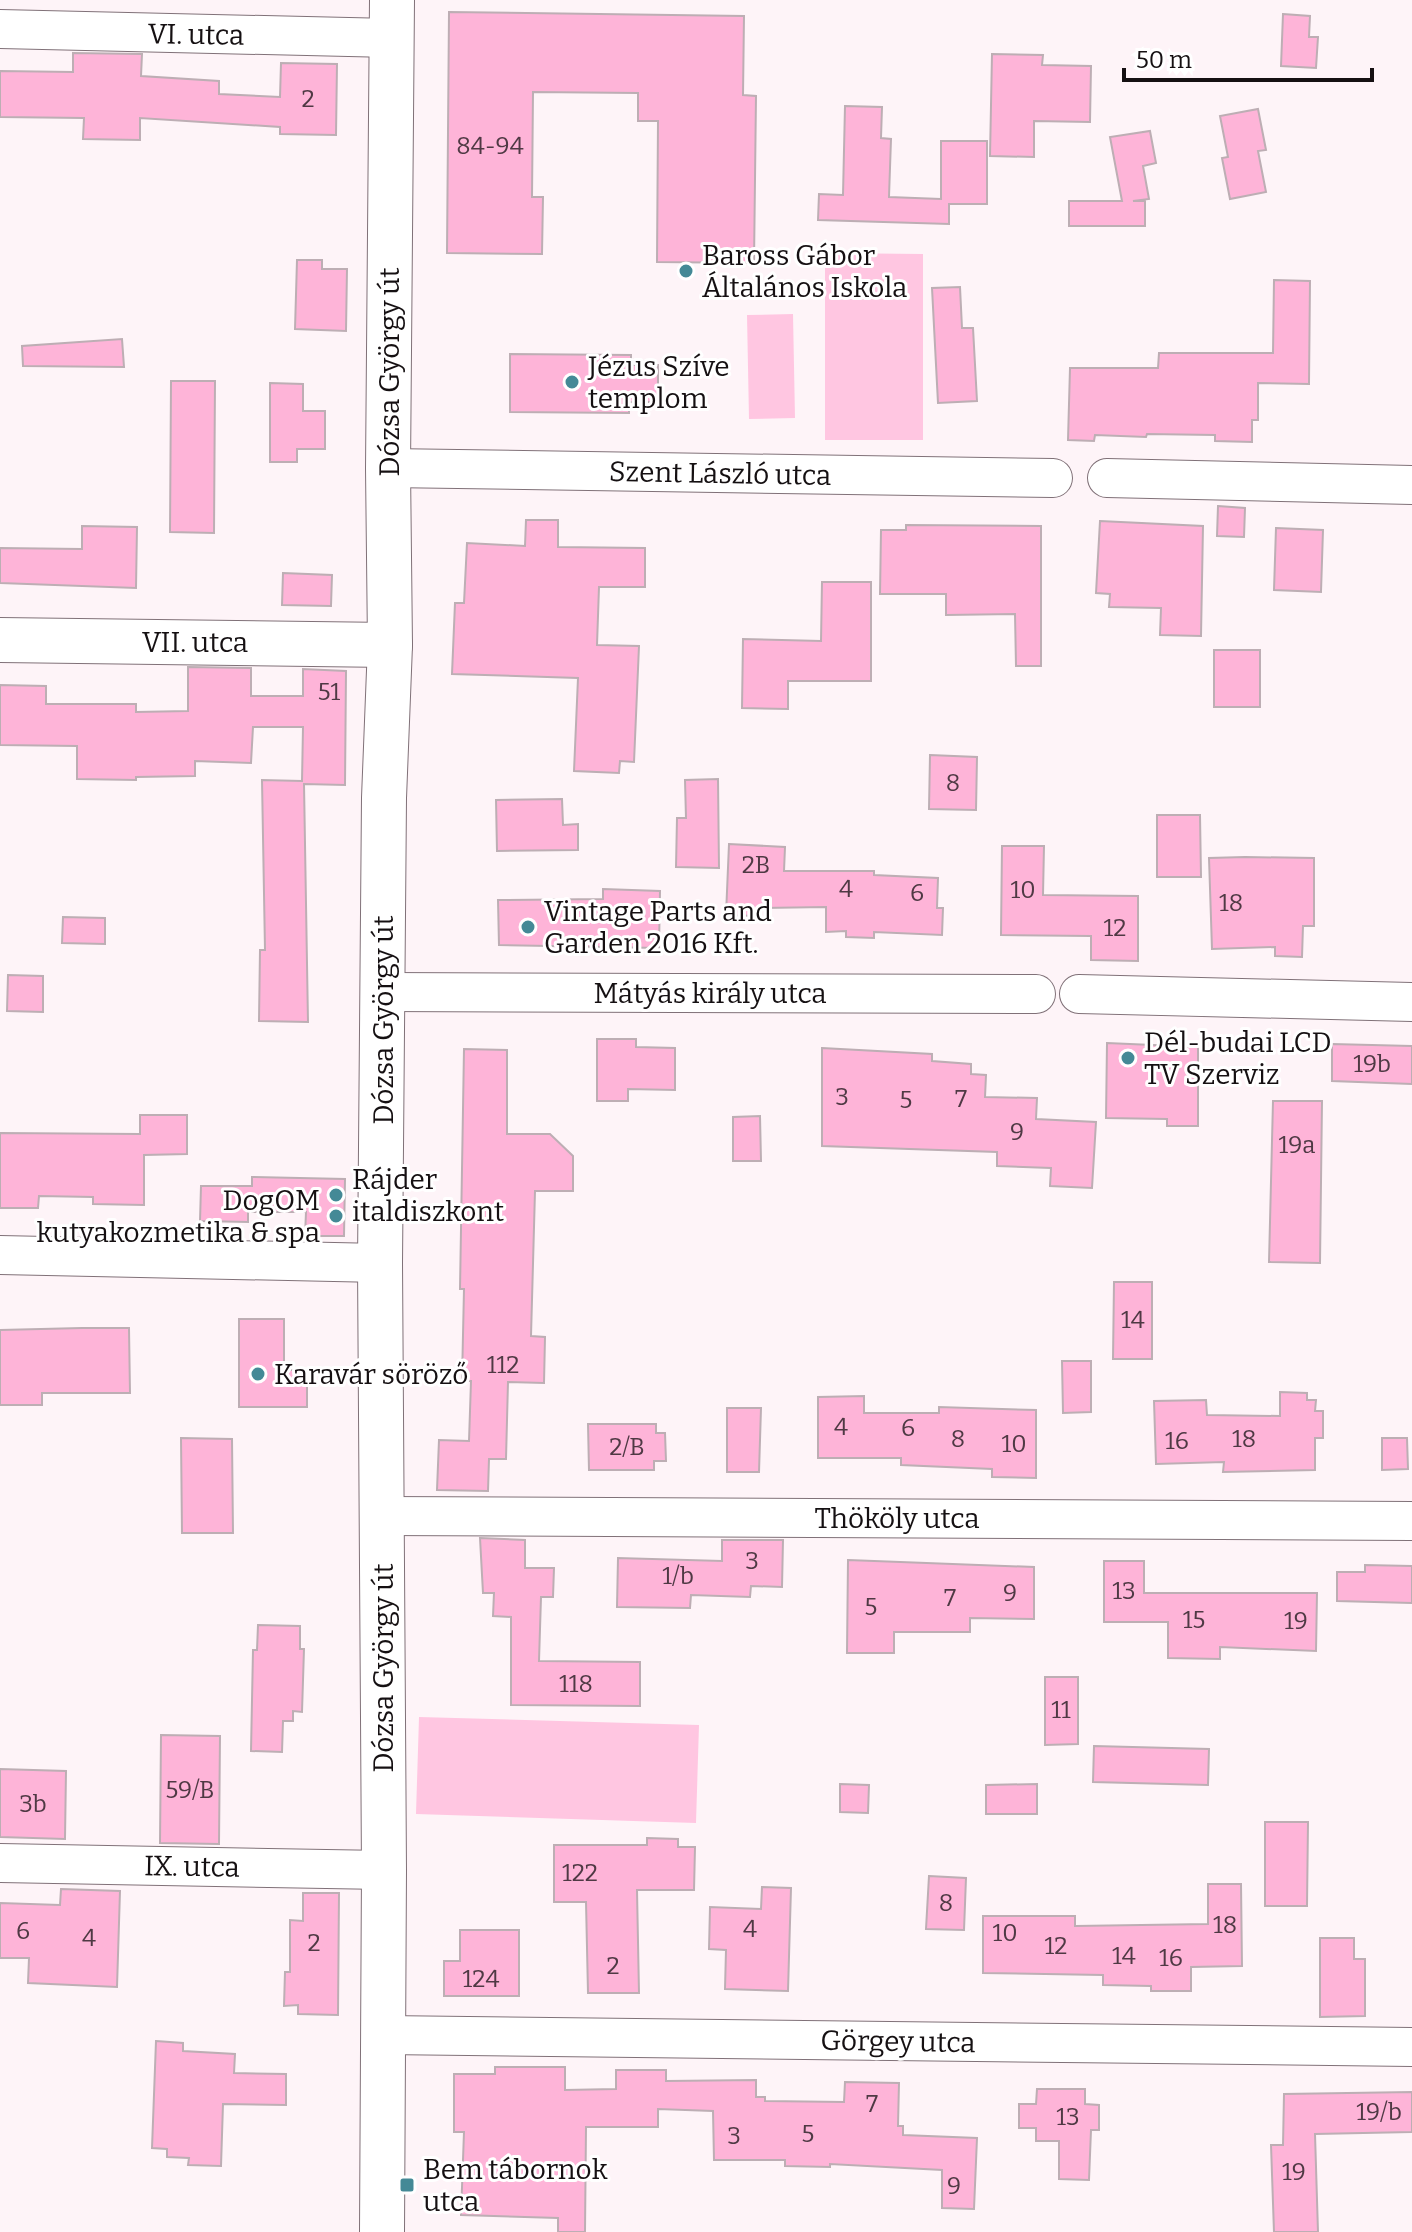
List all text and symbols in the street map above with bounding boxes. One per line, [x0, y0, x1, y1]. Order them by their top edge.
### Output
street label: VI. utca [148, 17, 244, 52]
scale bar [1124, 32, 1372, 82]
text: 50 m [1136, 46, 1192, 74]
house number: 2 [301, 85, 315, 113]
house number: 84-94 [456, 132, 524, 160]
place label: Baross Gábor Általános Iskola [702, 239, 907, 304]
marker: Baross Gábor Általános Iskola [677, 262, 695, 280]
street label: Dózsa György út [373, 267, 406, 477]
place label: Jézus Szíve templom [587, 350, 730, 415]
marker: Jézus Szíve templom [563, 373, 581, 391]
street label: Szent László utca [609, 455, 831, 492]
street label: VII. utca [142, 626, 248, 659]
house number: 51 [318, 678, 340, 706]
house number: 8 [946, 769, 960, 797]
house number: 2B [742, 851, 770, 879]
house number: 4 [839, 875, 853, 903]
house number: 10 [1010, 876, 1036, 904]
house number: 6 [910, 879, 924, 907]
house number: 18 [1219, 889, 1243, 917]
place label: Vintage Parts and Garden 2016 Kft. [544, 895, 772, 960]
house number: 12 [1104, 914, 1126, 942]
street label: Dózsa György út [367, 915, 400, 1125]
marker: Vintage Parts and Garden 2016 Kft. [519, 918, 537, 936]
street label: Mátyás király utca [593, 977, 827, 1010]
place label: Dél-budai LCD TV Szerviz [1144, 1026, 1332, 1091]
marker: Dél-budai LCD TV Szerviz [1119, 1049, 1137, 1067]
house number: 19b [1353, 1050, 1391, 1078]
house number: 3 [835, 1083, 849, 1111]
house number: 7 [955, 1085, 967, 1113]
house number: 5 [900, 1086, 912, 1114]
house number: 9 [1010, 1118, 1024, 1146]
house number: 19a [1279, 1131, 1315, 1159]
place label: Rájder italdiszkont [352, 1163, 504, 1228]
place label: DogOM kutyakozmetika & spa [36, 1184, 320, 1249]
marker: Rájder italdiszkont [327, 1186, 345, 1204]
marker: DogOM kutyakozmetika & spa [327, 1207, 345, 1225]
house number: 14 [1121, 1306, 1145, 1334]
house number: 112 [487, 1351, 519, 1379]
place label: Karavár söröző [274, 1358, 468, 1391]
marker: Karavár söröző [249, 1365, 267, 1383]
house number: 4 [834, 1413, 848, 1441]
house number: 6 [901, 1414, 915, 1442]
house number: 8 [951, 1425, 965, 1453]
house number: 18 [1232, 1425, 1256, 1453]
house number: 16 [1165, 1427, 1189, 1455]
house number: 10 [1001, 1430, 1027, 1458]
house number: 2/B [609, 1433, 645, 1461]
street label: Thököly utca [815, 1502, 979, 1535]
house number: 3 [745, 1547, 759, 1575]
house number: 1/b [662, 1562, 694, 1590]
street label: Dózsa György út [367, 1563, 400, 1773]
house number: 13 [1112, 1577, 1136, 1605]
house number: 9 [1003, 1579, 1017, 1607]
house number: 7 [944, 1584, 956, 1612]
house number: 5 [865, 1593, 877, 1621]
house number: 15 [1183, 1606, 1205, 1634]
house number: 19 [1284, 1607, 1308, 1635]
house number: 118 [559, 1670, 593, 1698]
house number: 11 [1051, 1696, 1071, 1724]
house number: 59/B [165, 1776, 215, 1804]
house number: 3b [19, 1790, 47, 1818]
street label: IX. utca [144, 1849, 240, 1884]
house number: 122 [562, 1859, 598, 1887]
house number: 8 [939, 1889, 953, 1917]
house number: 18 [1213, 1911, 1237, 1939]
house number: 4 [743, 1915, 757, 1943]
house number: 6 [16, 1917, 30, 1945]
house number: 10 [992, 1919, 1018, 1947]
house number: 4 [82, 1924, 96, 1952]
house number: 2 [307, 1929, 321, 1957]
house number: 12 [1045, 1932, 1067, 1960]
house number: 14 [1112, 1942, 1136, 1970]
house number: 16 [1159, 1944, 1183, 1972]
house number: 2 [606, 1952, 620, 1980]
house number: 124 [463, 1965, 499, 1993]
street label: Görgey utca [820, 2024, 976, 2059]
house number: 7 [866, 2090, 878, 2118]
house number: 19/b [1356, 2098, 1402, 2126]
house number: 13 [1056, 2103, 1080, 2131]
house number: 5 [802, 2120, 814, 2148]
house number: 3 [727, 2122, 741, 2150]
place label: Bem tábornok utca [423, 2153, 608, 2218]
house number: 19 [1282, 2158, 1306, 2186]
house number: 9 [947, 2172, 961, 2200]
marker: Bem tábornok utca [398, 2176, 416, 2194]

